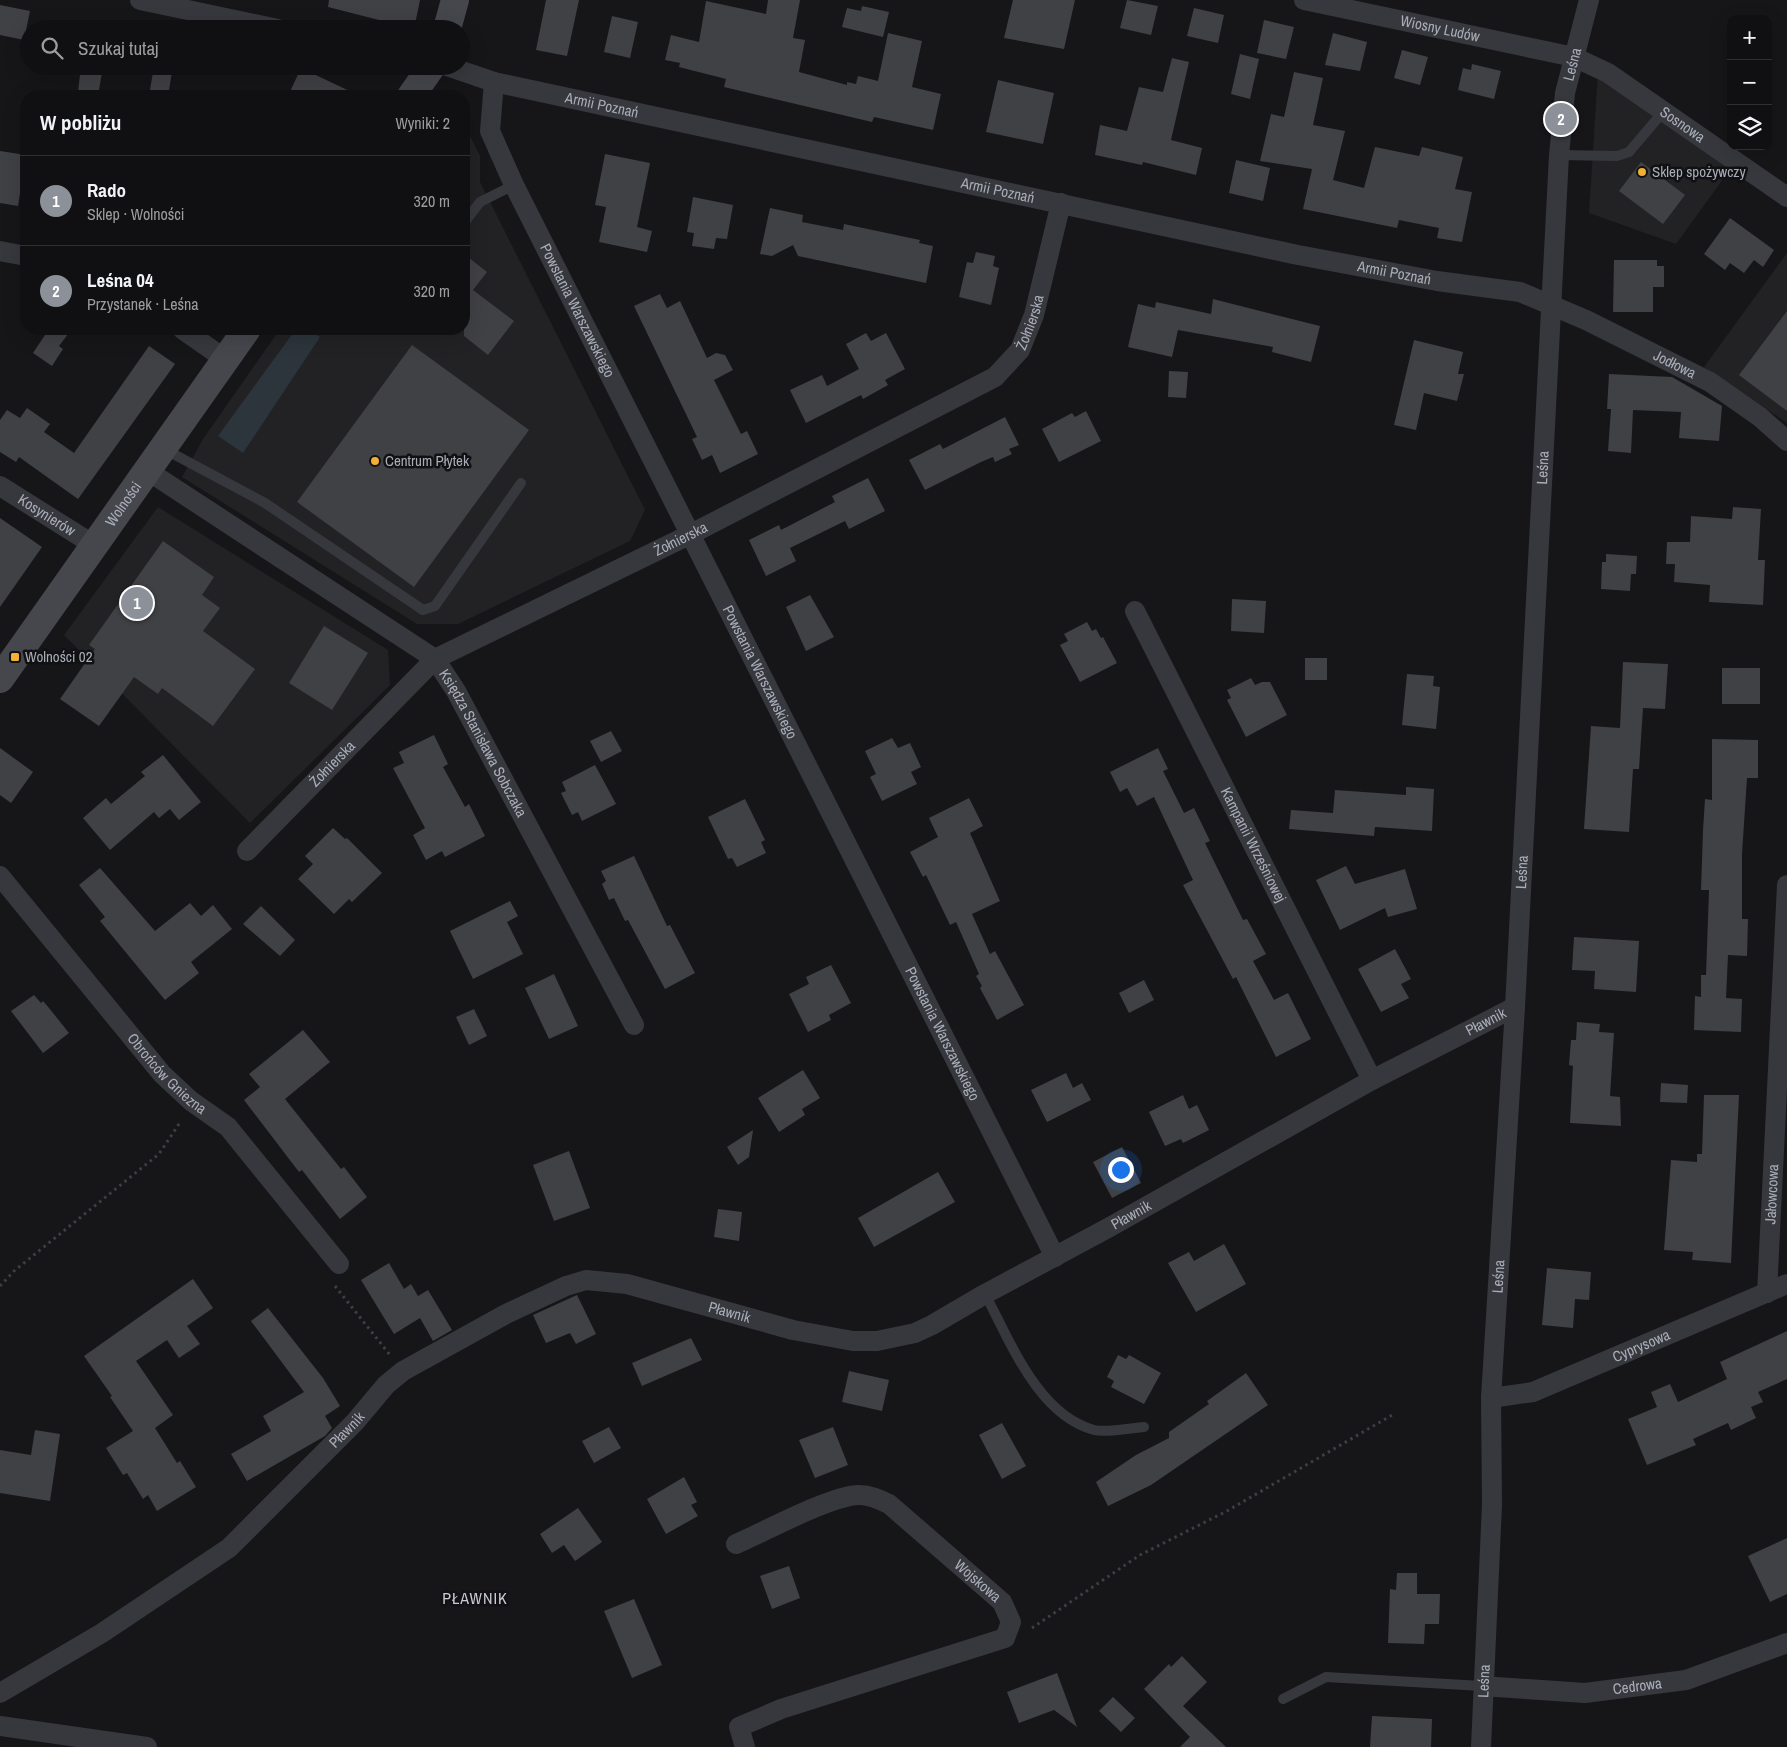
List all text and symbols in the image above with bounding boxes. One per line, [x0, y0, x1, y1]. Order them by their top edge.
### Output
street label: Wiosny Ludów [1398, 10, 1482, 47]
map controls [1727, 15, 1772, 150]
button: + [1727, 15, 1772, 60]
search box [20, 20, 470, 75]
icon: search [38, 34, 66, 62]
text: Szukaj tutaj [78, 35, 159, 61]
street label: Leśna [1558, 45, 1586, 83]
button: − [1727, 60, 1772, 105]
street label: Armii Poznań [562, 86, 641, 123]
pin: 2 [1545, 100, 1577, 138]
street label: Sosnowa [1656, 101, 1710, 147]
button: layers [1727, 105, 1772, 150]
text: W pobliżu [40, 108, 121, 137]
text: Wyniki: 2 [395, 112, 450, 134]
place label: Sklep spożywczy [1652, 161, 1746, 182]
marker: Sklep spożywczy [1636, 166, 1648, 178]
street label: Armii Poznań [958, 172, 1037, 208]
text: Rado [87, 177, 126, 203]
text: 1 [52, 190, 60, 212]
text: 320 m [414, 190, 450, 212]
text: Sklep · Wolności [87, 203, 185, 225]
street label: Powstania Warszawskiego [535, 240, 620, 381]
street label: Armii Poznań [1355, 255, 1433, 290]
text: Leśna 04 [87, 267, 154, 293]
text: 2 [52, 280, 60, 302]
text: 320 m [414, 280, 450, 302]
street label: Żołnierska [1010, 292, 1049, 353]
text: Przystanek · Leśna [87, 293, 199, 315]
street label: Jodłowa [1650, 344, 1700, 383]
place label: Centrum Płytek [385, 450, 470, 471]
street label: Leśna [1531, 450, 1554, 485]
marker: Centrum Płytek [369, 455, 381, 467]
street label: Wolności [100, 477, 146, 531]
street label: Kosynierów [14, 489, 80, 541]
street label: Żołnierska [650, 516, 711, 561]
pin: 1 [121, 584, 153, 622]
street label: Powstania Warszawskiego [718, 601, 803, 743]
place label: Wolności 02 [25, 646, 93, 667]
marker: Wolności 02 [9, 651, 21, 663]
street label: Księdza Stanisława Sobczaka [434, 665, 532, 821]
street label: Żołnierska [304, 735, 360, 791]
street label: Kampanii Wrześniowej [1216, 783, 1291, 906]
street label: Leśna [1510, 855, 1533, 889]
street label: Powstania Warszawskiego [900, 963, 985, 1104]
street label: Pławnik [1462, 1002, 1510, 1041]
street label: Obrońców Gniezna [123, 1028, 211, 1119]
your location [1108, 1157, 1134, 1183]
street label: Jałowcowa [1759, 1163, 1783, 1225]
street label: Pławnik [1107, 1195, 1156, 1234]
street label: Leśna [1486, 1259, 1509, 1294]
street label: Pławnik [706, 1296, 754, 1328]
street label: Cyprysowa [1609, 1324, 1673, 1367]
street label: Pławnik [324, 1406, 370, 1452]
street label: Wojskowa [950, 1554, 1006, 1607]
district label: PŁAWNIK [442, 1587, 508, 1609]
street label: Leśna [1472, 1664, 1495, 1698]
street label: Cedrowa [1611, 1672, 1663, 1699]

